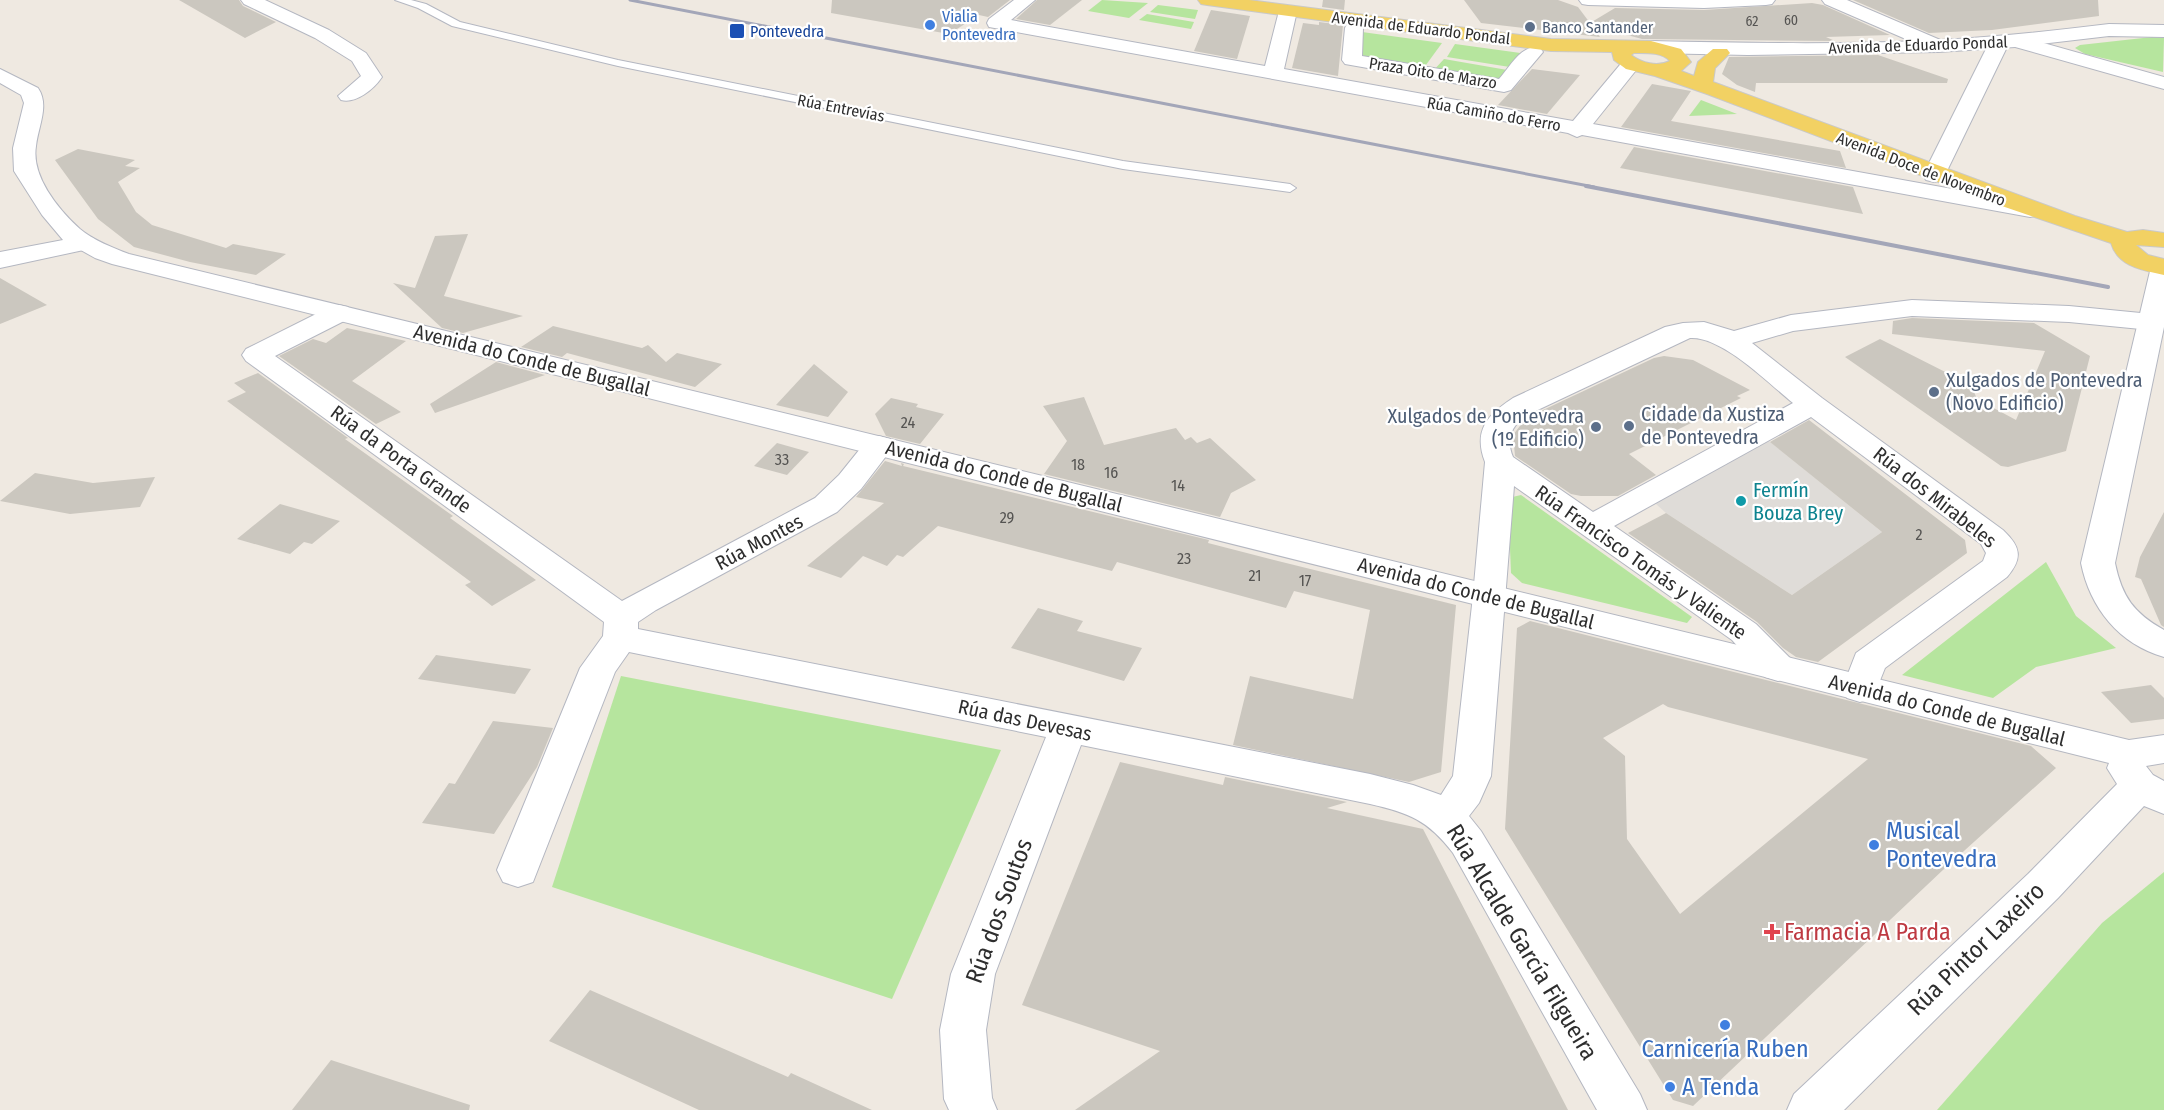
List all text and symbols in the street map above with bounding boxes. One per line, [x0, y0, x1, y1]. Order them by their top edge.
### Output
place label: Vialia Pontevedra [942, 7, 1016, 44]
street label: Avenida de Eduardo Pondal [1331, 8, 1511, 48]
house number: 60 [1784, 12, 1798, 29]
house number: 62 [1746, 13, 1759, 30]
marker: Vialia Pontevedra [923, 18, 937, 32]
place label: Banco Santander [1542, 18, 1654, 37]
marker: Banco Santander [1523, 20, 1537, 34]
marker: Pontevedra [728, 22, 746, 40]
place label: Pontevedra [750, 22, 824, 41]
street label: Avenida de Eduardo Pondal [1828, 32, 2008, 58]
street label: Praza Oito de Marzo [1368, 53, 1498, 93]
street label: Rúa Entrevías [796, 90, 886, 126]
street label: Rúa Camiño do Ferro [1426, 93, 1562, 135]
street label: Avenida Doce de Novembro [1834, 128, 2008, 210]
street label: Avenida do Conde de Bugallal [411, 319, 653, 401]
place label: Xulgados de Pontevedra (Novo Edificio) [1946, 368, 2142, 415]
marker: Xulgados de Pontevedra (Novo Edificio) [1927, 385, 1941, 399]
street label: Rúa da Porta Grande [326, 400, 476, 518]
place label: Cidade da Xustiza de Pontevedra [1641, 402, 1785, 449]
place label: Xulgados de Pontevedra (1º Edificio) [1388, 404, 1584, 451]
house number: 24 [901, 413, 915, 432]
marker: Cidade da Xustiza de Pontevedra [1622, 419, 1636, 433]
marker: Xulgados de Pontevedra (1º Edificio) [1589, 420, 1603, 434]
street label: Avenida do Conde de Bugallal [883, 435, 1125, 517]
street label: Rúa dos Mirabeles [1869, 441, 2001, 553]
house number: 33 [775, 450, 789, 469]
house number: 18 [1071, 455, 1085, 474]
house number: 16 [1104, 463, 1118, 482]
house number: 14 [1171, 476, 1185, 495]
place label: Fermín Bouza Brey [1753, 478, 1843, 525]
street label: Rúa Francisco Tomás y Valiente [1531, 480, 1751, 644]
marker: Fermín Bouza Brey [1734, 494, 1748, 508]
house number: 29 [1000, 508, 1015, 527]
street label: Rúa Montes [711, 509, 807, 575]
house number: 2 [1915, 525, 1923, 544]
house number: 23 [1177, 549, 1191, 568]
street label: Avenida do Conde de Bugallal [1355, 552, 1597, 634]
house number: 21 [1249, 566, 1261, 585]
house number: 17 [1299, 571, 1312, 590]
street label: Avenida do Conde de Bugallal [1826, 669, 2068, 751]
street label: Rúa das Devesas [956, 694, 1094, 746]
place label: Musical Pontevedra [1886, 817, 1997, 873]
street label: Rúa Alcalde García Filgueira [1440, 819, 1604, 1065]
street label: Rúa dos Soutos [960, 835, 1038, 987]
marker: Musical Pontevedra [1867, 838, 1881, 852]
street label: Rúa Pintor Laxeiro [1902, 877, 2050, 1021]
place label: Farmacia A Parda [1784, 918, 1951, 946]
marker: Farmacia A Parda [1765, 925, 1779, 939]
marker: Carnicería Ruben [1718, 1018, 1732, 1032]
place label: Carnicería Ruben [1641, 1035, 1809, 1063]
place label: A Tenda [1682, 1073, 1759, 1101]
marker: A Tenda [1663, 1080, 1677, 1094]

